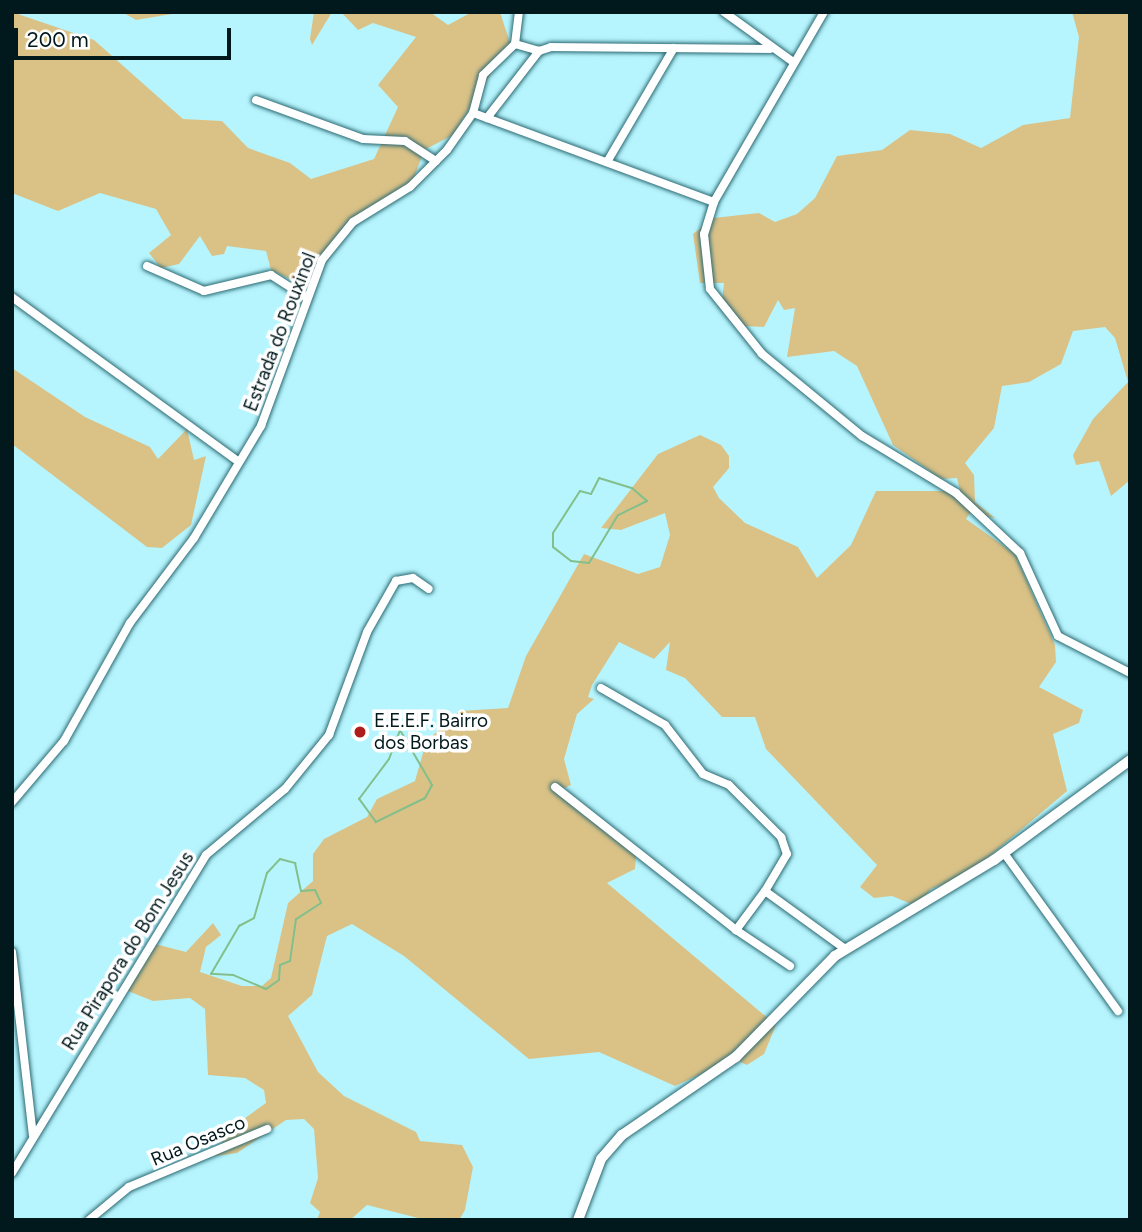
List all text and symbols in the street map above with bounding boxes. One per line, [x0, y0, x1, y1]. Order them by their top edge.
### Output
scale bar [18, 14, 234, 58]
text: 200 m [27, 27, 89, 52]
street label: Estrada do Rouxinol [239, 249, 321, 415]
place label: E.E.E.F. Bairro dos Borbas [374, 710, 488, 754]
marker: E.E.E.F. Bairro dos Borbas [352, 724, 368, 740]
street label: Rua Pirapora do Bom Jesus [57, 847, 199, 1055]
street label: Rua Osasco [147, 1111, 249, 1171]

